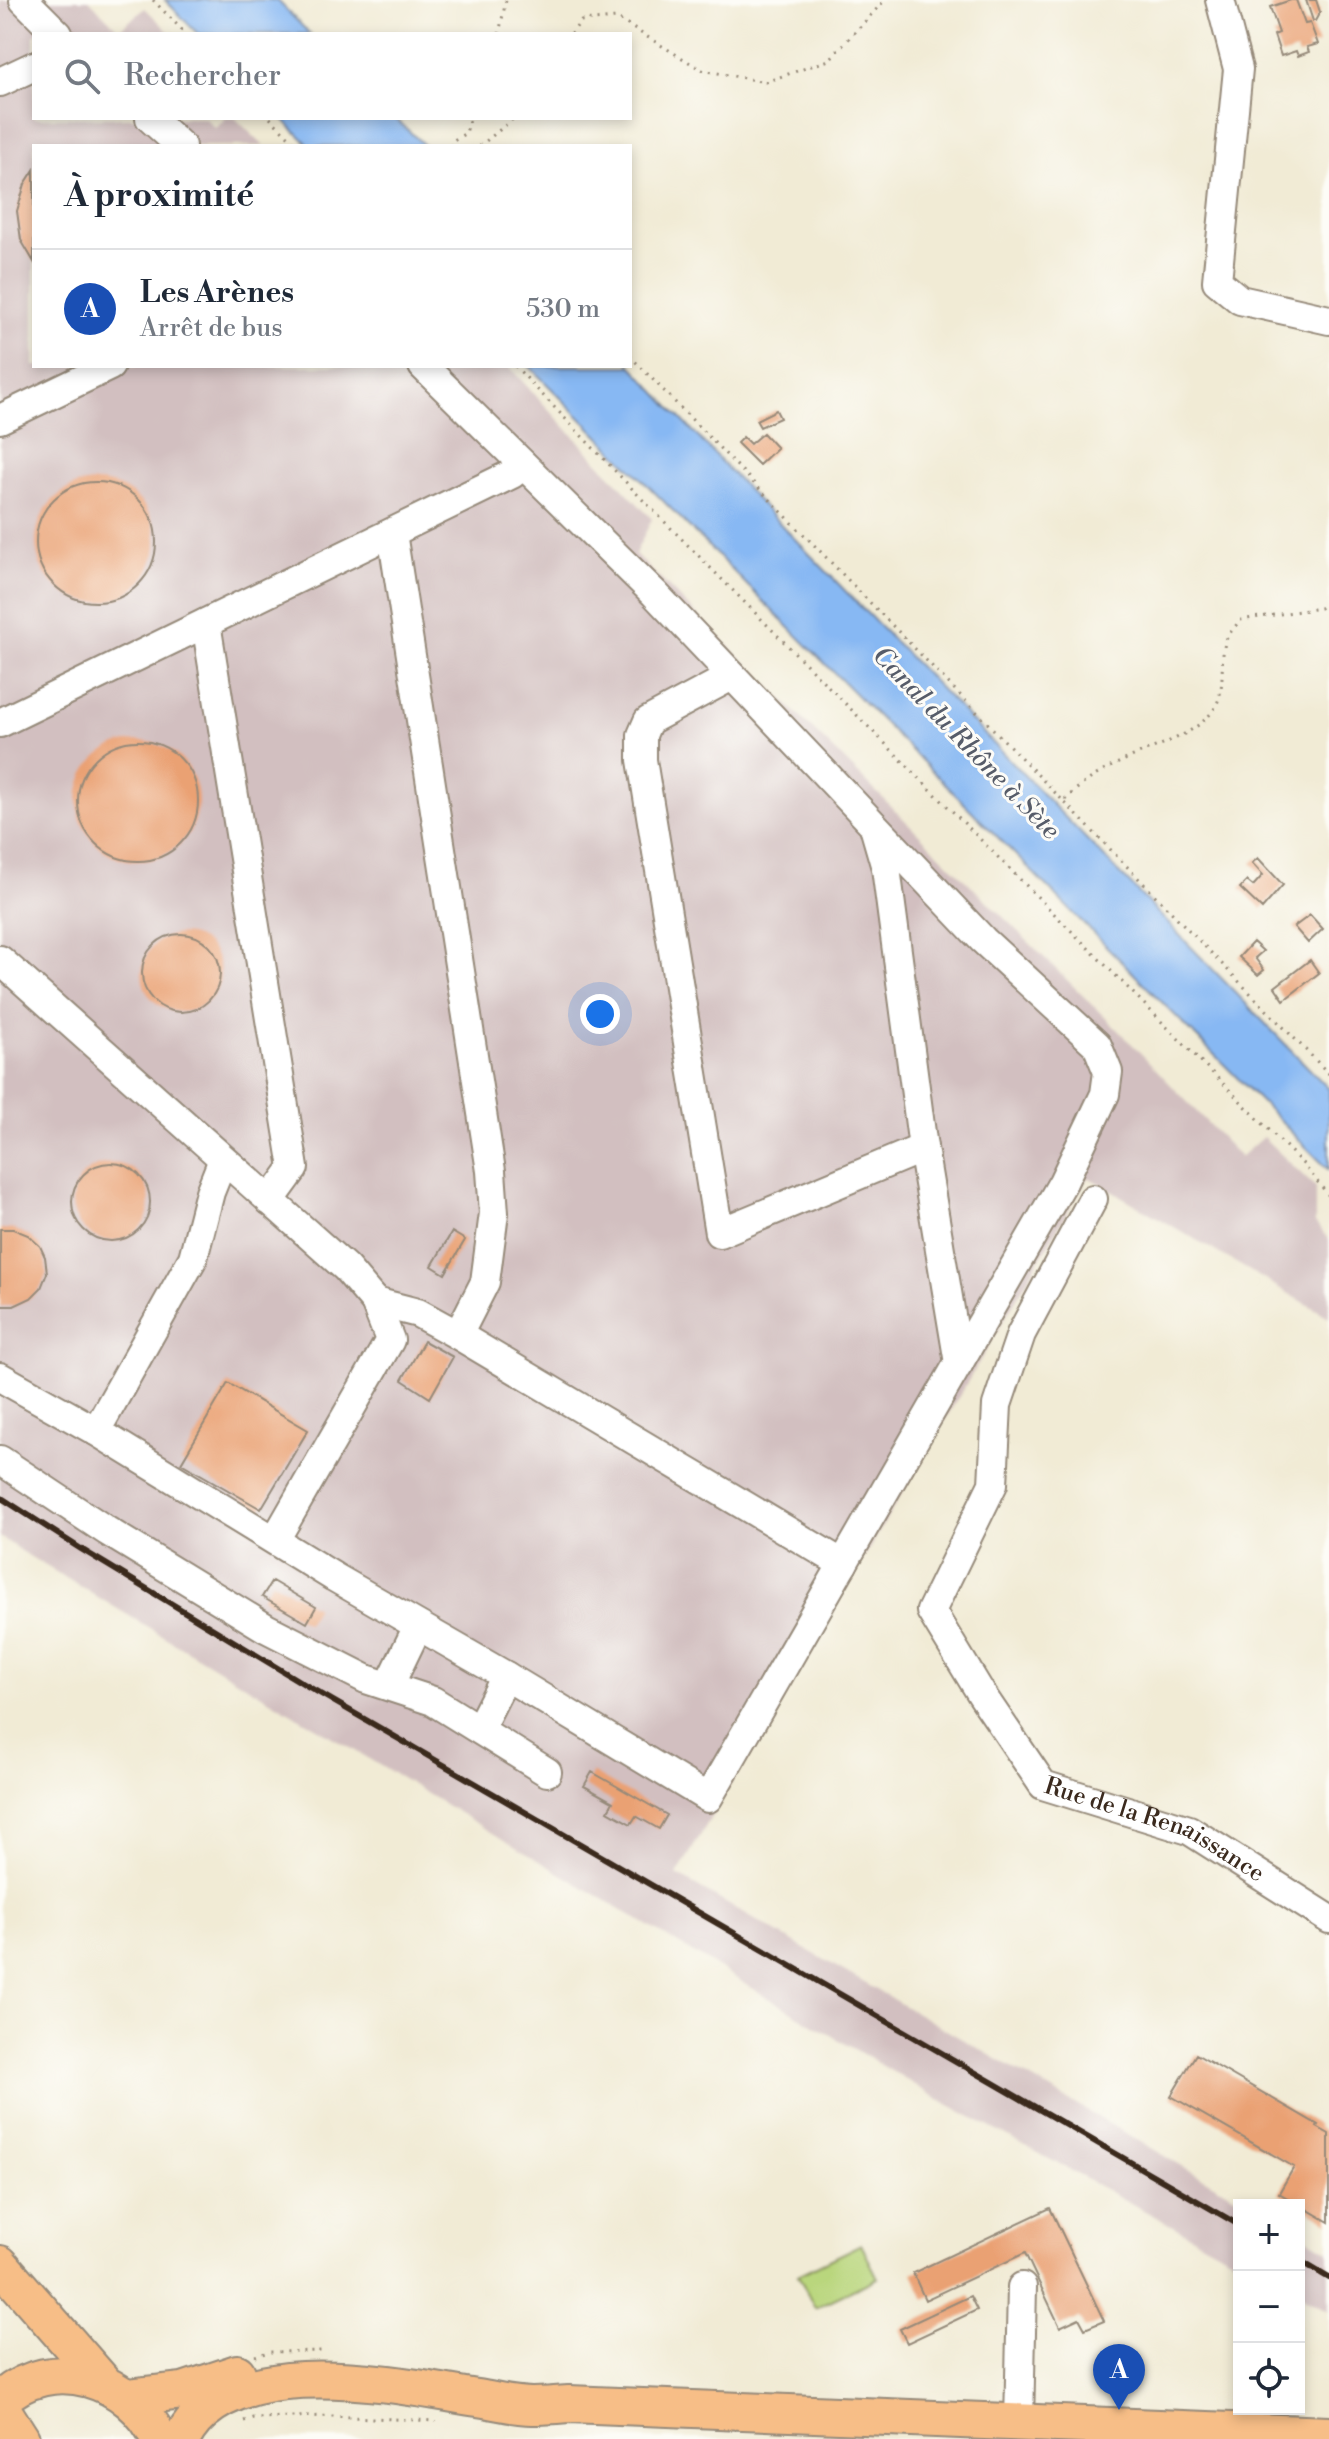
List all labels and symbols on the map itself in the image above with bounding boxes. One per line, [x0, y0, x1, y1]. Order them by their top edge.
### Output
water label: Canal du Rhône à Sète [866, 640, 1066, 846]
your location [580, 994, 620, 1034]
street label: Rue de la Renaissance [1041, 1771, 1270, 1889]
pin: A [1093, 2344, 1145, 2410]

